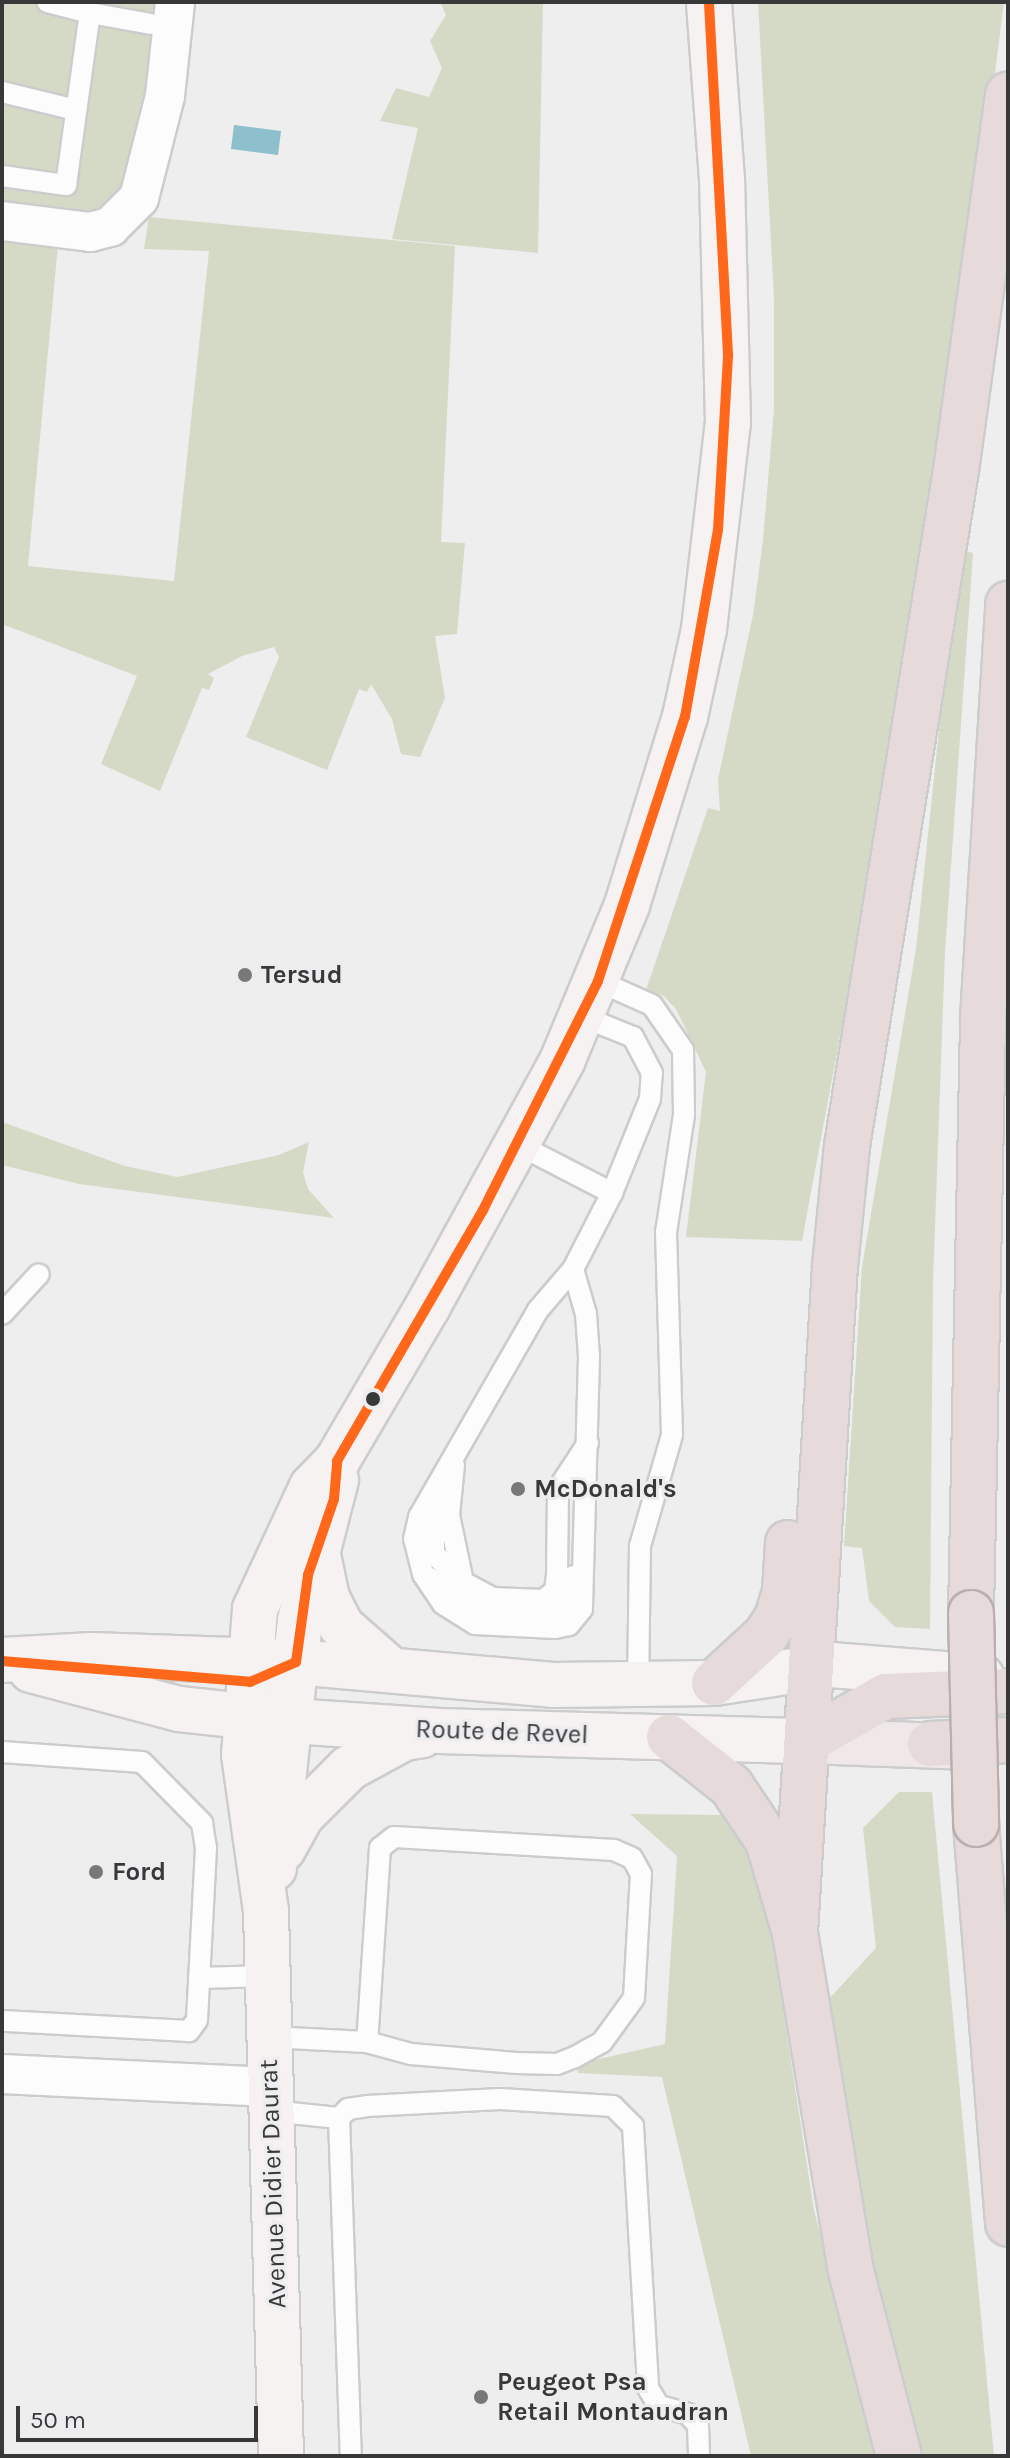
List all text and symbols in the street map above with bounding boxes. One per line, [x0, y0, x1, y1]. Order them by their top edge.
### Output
place label: Tersud [261, 959, 343, 991]
marker: Tersud [236, 966, 254, 984]
unlabelled marker [365, 1391, 381, 1407]
place label: McDonald's [534, 1473, 677, 1505]
marker: McDonald's [509, 1480, 527, 1498]
street label: Route de Revel [415, 1713, 589, 1751]
place label: Ford [112, 1856, 166, 1888]
marker: Ford [87, 1863, 105, 1881]
street label: Avenue Didier Daurat [253, 2059, 293, 2309]
place label: Peugeot Psa Retail Montaudran [497, 2366, 729, 2428]
marker: Peugeot Psa Retail Montaudran [472, 2388, 490, 2406]
scale bar [20, 2390, 262, 2440]
text: 50 m [30, 2406, 86, 2434]

